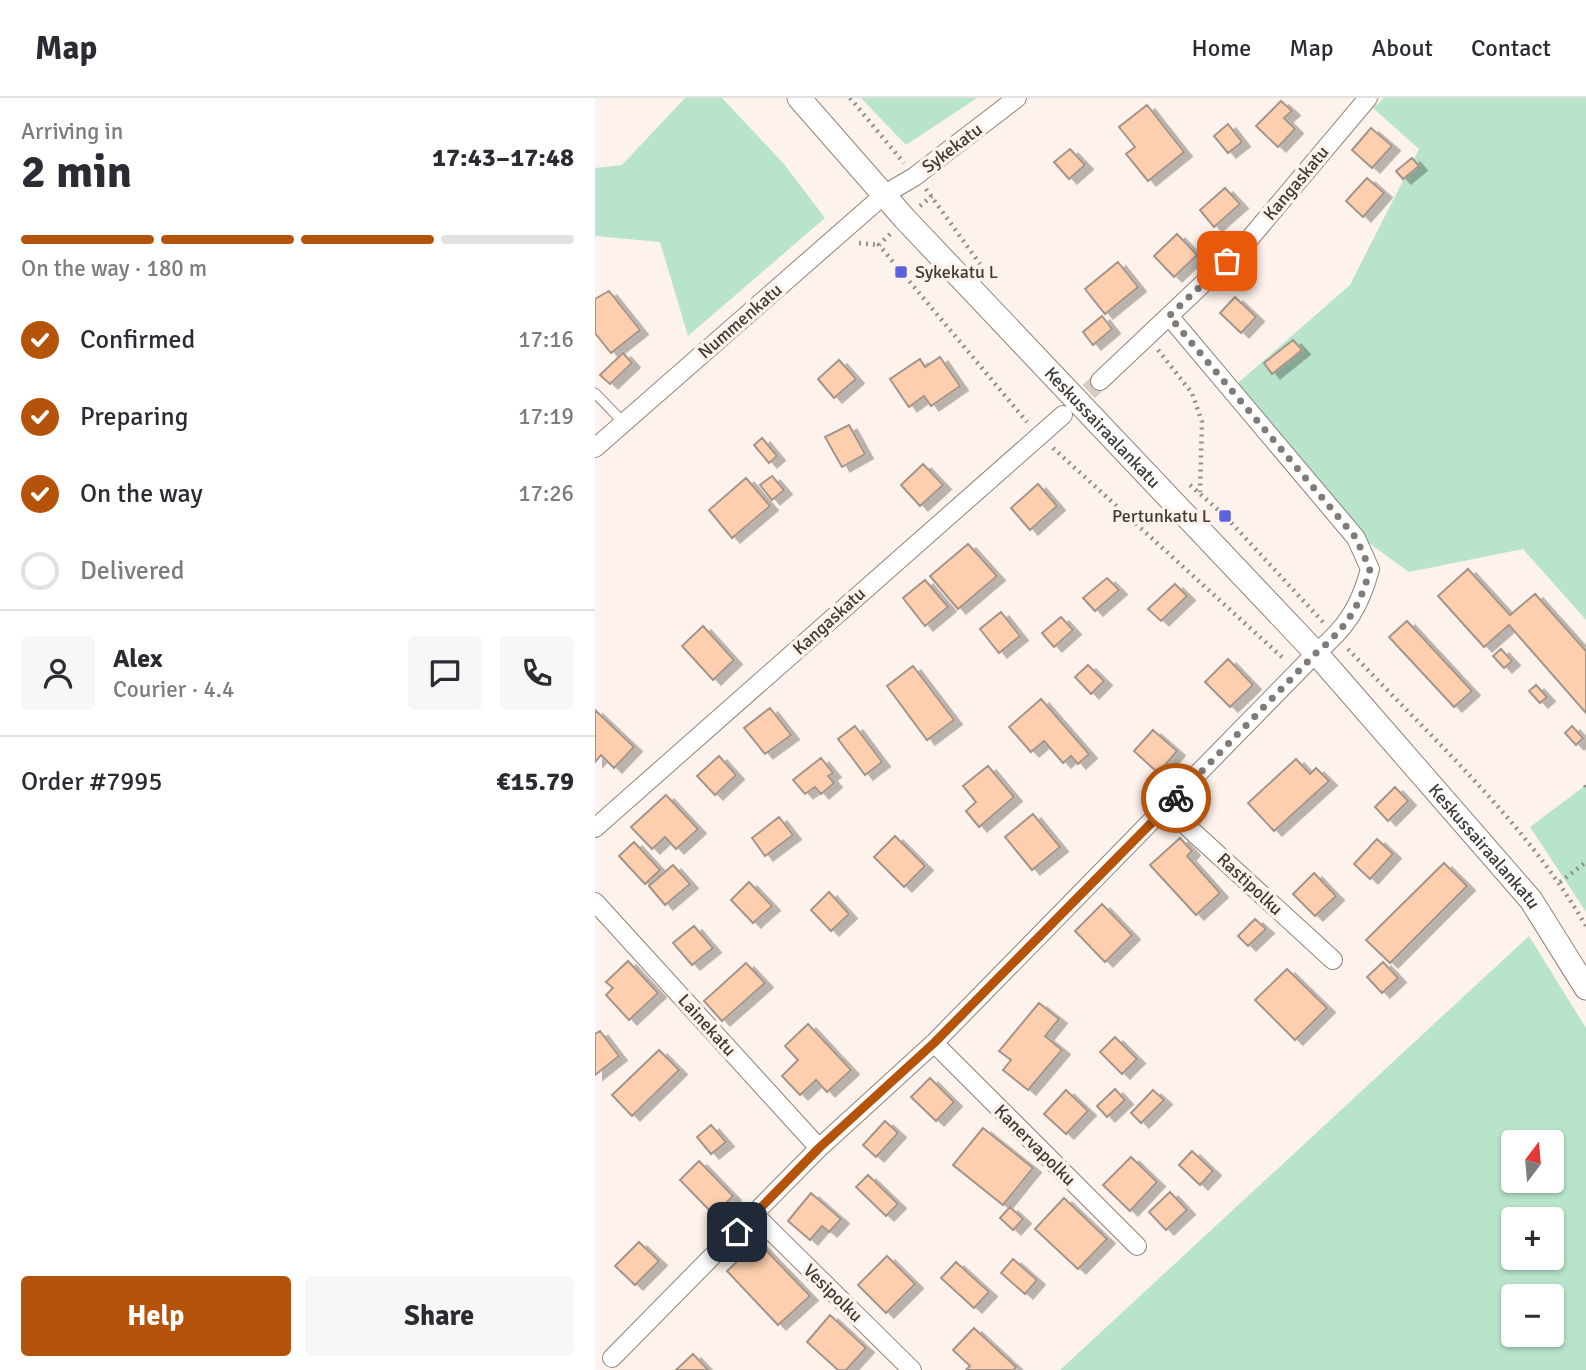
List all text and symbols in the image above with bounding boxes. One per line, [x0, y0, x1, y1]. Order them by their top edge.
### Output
text: Map [35, 28, 97, 69]
text: Home [1191, 33, 1251, 63]
text: Map [1289, 33, 1334, 63]
text: About [1372, 33, 1433, 63]
text: Contact [1471, 33, 1551, 63]
text: Arriving in [21, 117, 123, 146]
street label: Sykekatu [917, 118, 987, 178]
street label: Kangaskatu [1259, 141, 1333, 225]
text: 17:43–17:48 [432, 142, 574, 174]
text: 2 min [21, 144, 132, 200]
pin [1197, 231, 1257, 291]
icon: bag [1208, 242, 1246, 280]
text: On the way · 180 m [21, 254, 207, 283]
place label: Sykekatu L [915, 261, 998, 283]
marker: Sykekatu L [893, 264, 909, 280]
street label: Nummenkatu [694, 279, 786, 363]
icon: check [21, 321, 59, 359]
text: Confirmed [80, 324, 195, 356]
text: 17:16 [518, 325, 574, 354]
street label: Keskussairaalankatu [1040, 362, 1165, 493]
icon: check [21, 398, 59, 436]
text: Preparing [80, 401, 188, 433]
text: 17:19 [518, 402, 574, 431]
icon: check [21, 475, 59, 513]
text: On the way [80, 478, 203, 510]
text: 17:26 [518, 479, 574, 508]
place label: Pertunkatu L [1112, 505, 1211, 527]
marker: Pertunkatu L [1217, 508, 1233, 524]
text: Delivered [80, 555, 185, 587]
street label: Kangaskatu [788, 583, 870, 659]
button: person [21, 636, 95, 710]
button: chat [408, 636, 482, 710]
button: phone [500, 636, 574, 710]
text: Alex [113, 643, 163, 675]
text: Courier · 4.4 [113, 675, 234, 704]
courier [1141, 763, 1211, 833]
text: Order #7995 [21, 766, 162, 798]
text: €15.79 [496, 766, 574, 798]
icon: bike [1157, 779, 1195, 817]
street label: Keskussairaalankatu [1424, 779, 1545, 913]
street label: Rastipolku [1213, 848, 1287, 920]
street label: Lainekatu [673, 989, 741, 1061]
street label: Kanervapolku [990, 1100, 1080, 1190]
north arrow [1501, 1130, 1565, 1194]
map controls [1501, 1130, 1564, 1347]
pin [707, 1202, 767, 1262]
button: + [1501, 1207, 1564, 1270]
icon: home [718, 1213, 756, 1251]
street label: Vesipolku [799, 1259, 867, 1327]
button: Help [21, 1276, 291, 1356]
button: Share [305, 1276, 574, 1356]
button: − [1501, 1284, 1564, 1347]

